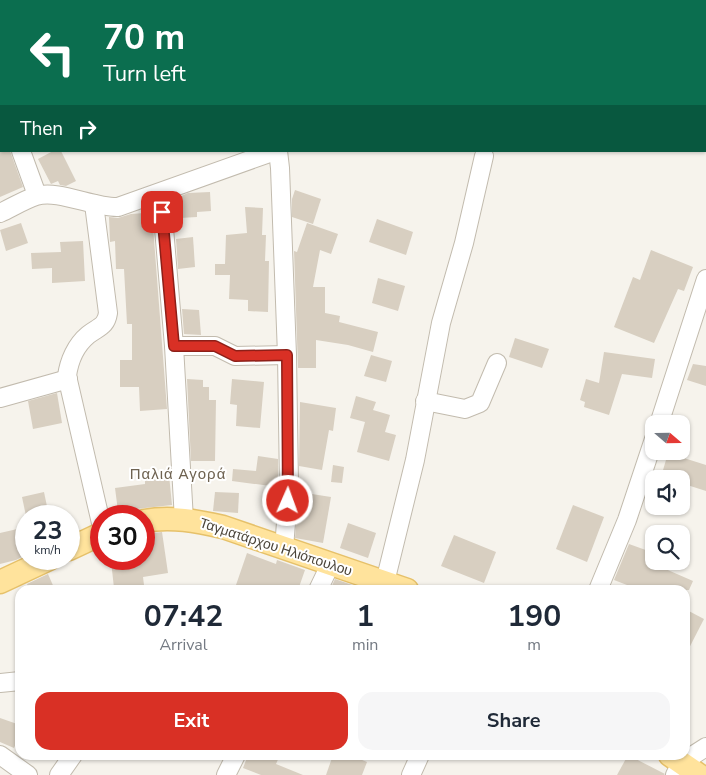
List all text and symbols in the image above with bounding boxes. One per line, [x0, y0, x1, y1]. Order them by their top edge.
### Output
text: 70 m [103, 14, 185, 61]
icon: left [20, 20, 85, 85]
text: Turn left [103, 59, 186, 89]
icon: right [73, 115, 101, 143]
text: Then [20, 116, 63, 142]
pin [141, 191, 183, 233]
icon: arrive [148, 198, 176, 226]
north arrow [645, 415, 690, 460]
map controls [645, 415, 690, 570]
district label: Παλιά Αγορά [130, 464, 226, 484]
button: sound [645, 470, 690, 515]
position arrow [261, 474, 313, 526]
speed limit sign: 30 [90, 505, 155, 570]
street label: Ταγματάρχου Ηλιόπουλου [197, 513, 355, 581]
text: 23 [32, 514, 63, 548]
button: search [645, 525, 690, 570]
text: km/h [34, 542, 61, 558]
text: 07:42 [144, 596, 223, 637]
text: 1 [356, 596, 374, 637]
text: 190 [507, 596, 561, 637]
text: Arrival [159, 634, 208, 656]
text: min [352, 634, 378, 656]
text: m [527, 634, 541, 656]
button: Exit [35, 692, 348, 750]
button: Share [358, 692, 670, 750]

